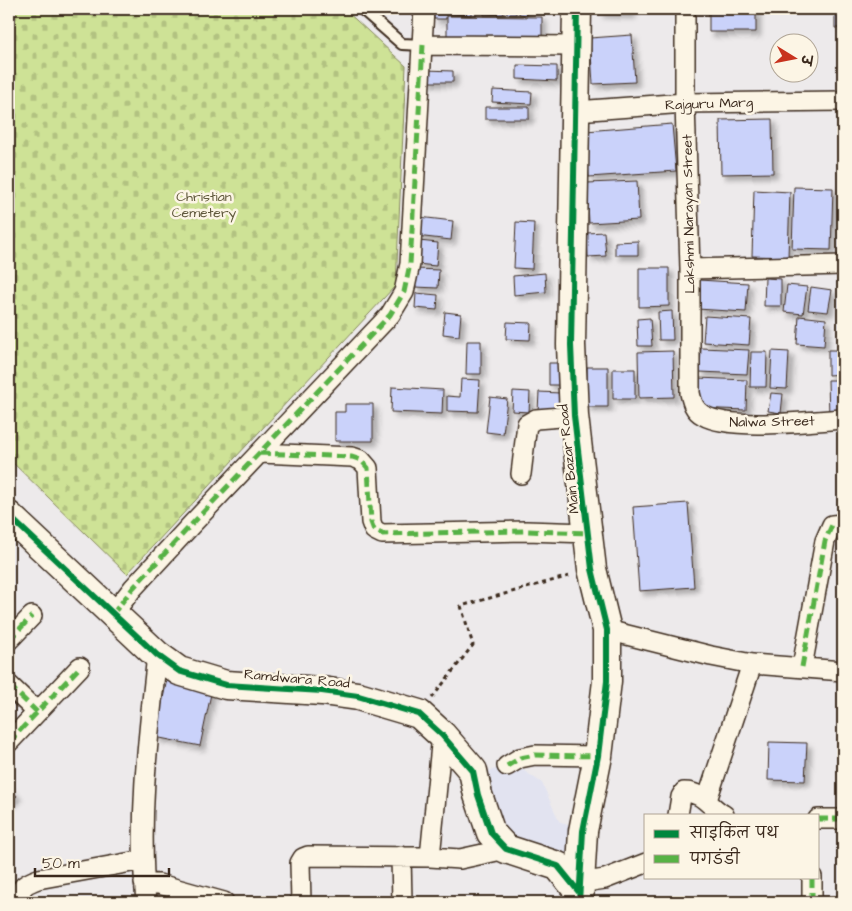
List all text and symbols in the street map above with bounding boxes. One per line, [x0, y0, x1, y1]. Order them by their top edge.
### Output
north arrow [770, 32, 820, 82]
text: उ [795, 52, 817, 68]
street label: Rajguru Marg [665, 92, 753, 116]
street label: Lakshmi Narayan Street [678, 134, 700, 294]
park label: Christian Cemetery [172, 187, 237, 223]
street label: Main Bazar Road [553, 403, 585, 515]
street label: Nalwa Street [729, 411, 815, 433]
street label: Ramdwara Road [243, 664, 351, 694]
legend [644, 814, 820, 878]
text: साइकिल पथ [689, 821, 779, 844]
scale bar [35, 846, 169, 878]
text: पगडंडी [689, 847, 740, 870]
text: 50 m [42, 853, 80, 874]

